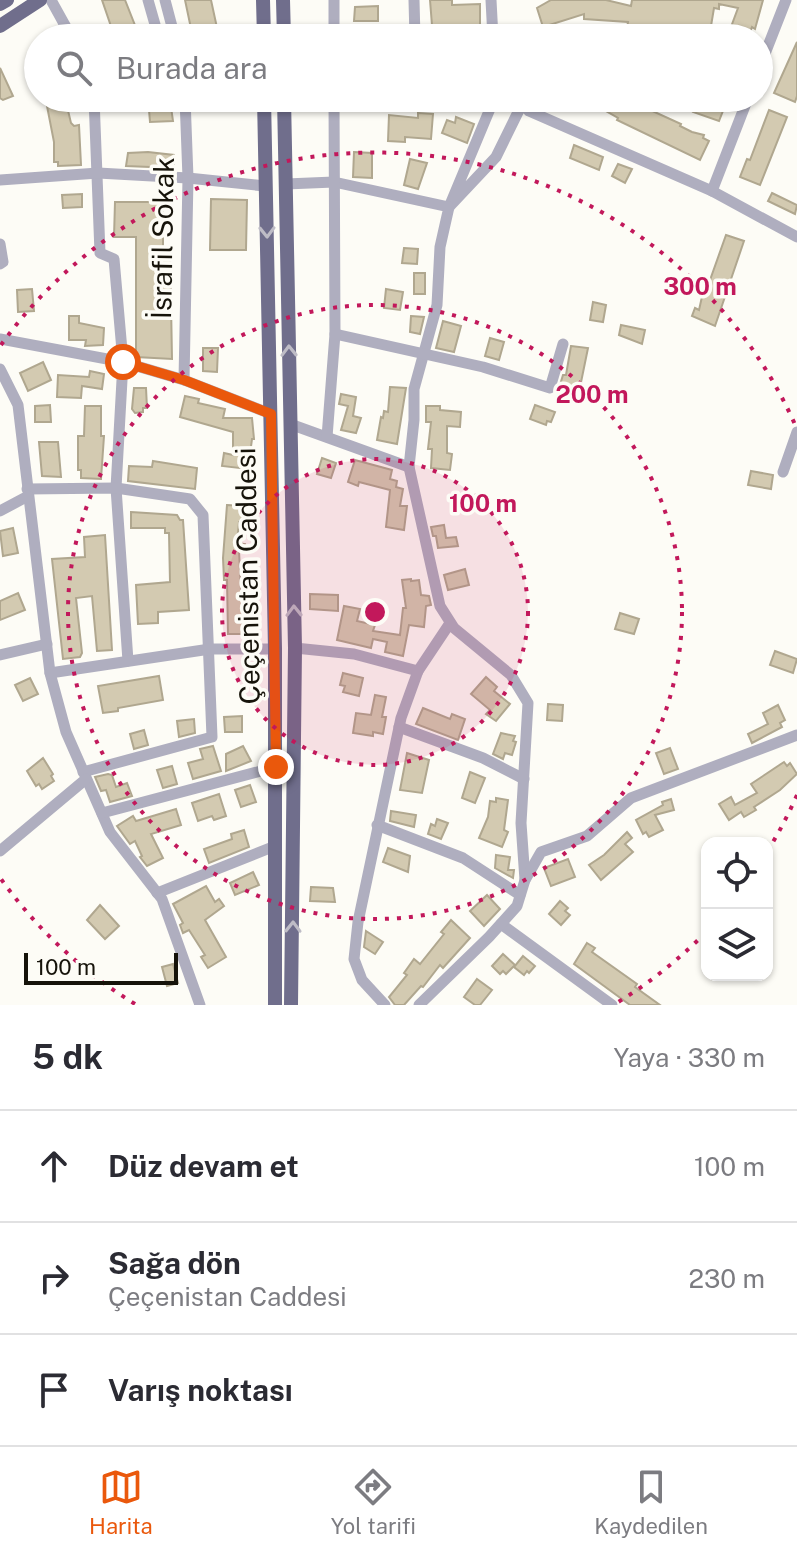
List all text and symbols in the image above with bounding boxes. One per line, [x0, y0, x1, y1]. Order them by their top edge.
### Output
search box [24, 24, 773, 112]
icon: search [52, 46, 96, 90]
text: Burada ara [116, 50, 268, 86]
street label: İsrafil Sokak [144, 157, 180, 319]
one-way arrow [258, 226, 275, 239]
text: 300 m [663, 272, 737, 300]
route start [105, 344, 141, 380]
one-way arrow [280, 344, 298, 357]
text: 200 m [555, 380, 629, 408]
street label: Çeçenistan Caddesi [228, 447, 266, 705]
text: 100 m [449, 489, 517, 517]
centre of rings [361, 598, 389, 626]
one-way arrow [285, 604, 303, 617]
route end [258, 749, 294, 785]
map controls [701, 837, 773, 981]
button: locate [701, 837, 773, 909]
button: layers [701, 909, 773, 981]
one-way arrow [284, 920, 301, 933]
scale bar [24, 949, 178, 985]
text: 100 m [36, 954, 96, 980]
text: 5 dk [32, 1037, 103, 1077]
text: Yaya · 330 m [613, 1042, 765, 1073]
icon: ahead [32, 1144, 76, 1188]
text: Düz devam et [108, 1148, 299, 1184]
text: 100 m [694, 1151, 765, 1182]
text: Sağa dön [108, 1245, 241, 1281]
icon: right [32, 1256, 76, 1300]
text: 230 m [689, 1263, 765, 1294]
text: Çeçenistan Caddesi [108, 1281, 347, 1312]
icon: arrive [32, 1368, 76, 1412]
text: Varış noktası [108, 1372, 293, 1408]
tab: Harita [89, 1465, 153, 1539]
tab: Yol tarifi [331, 1465, 416, 1539]
tab: Kaydedilen [594, 1465, 708, 1539]

